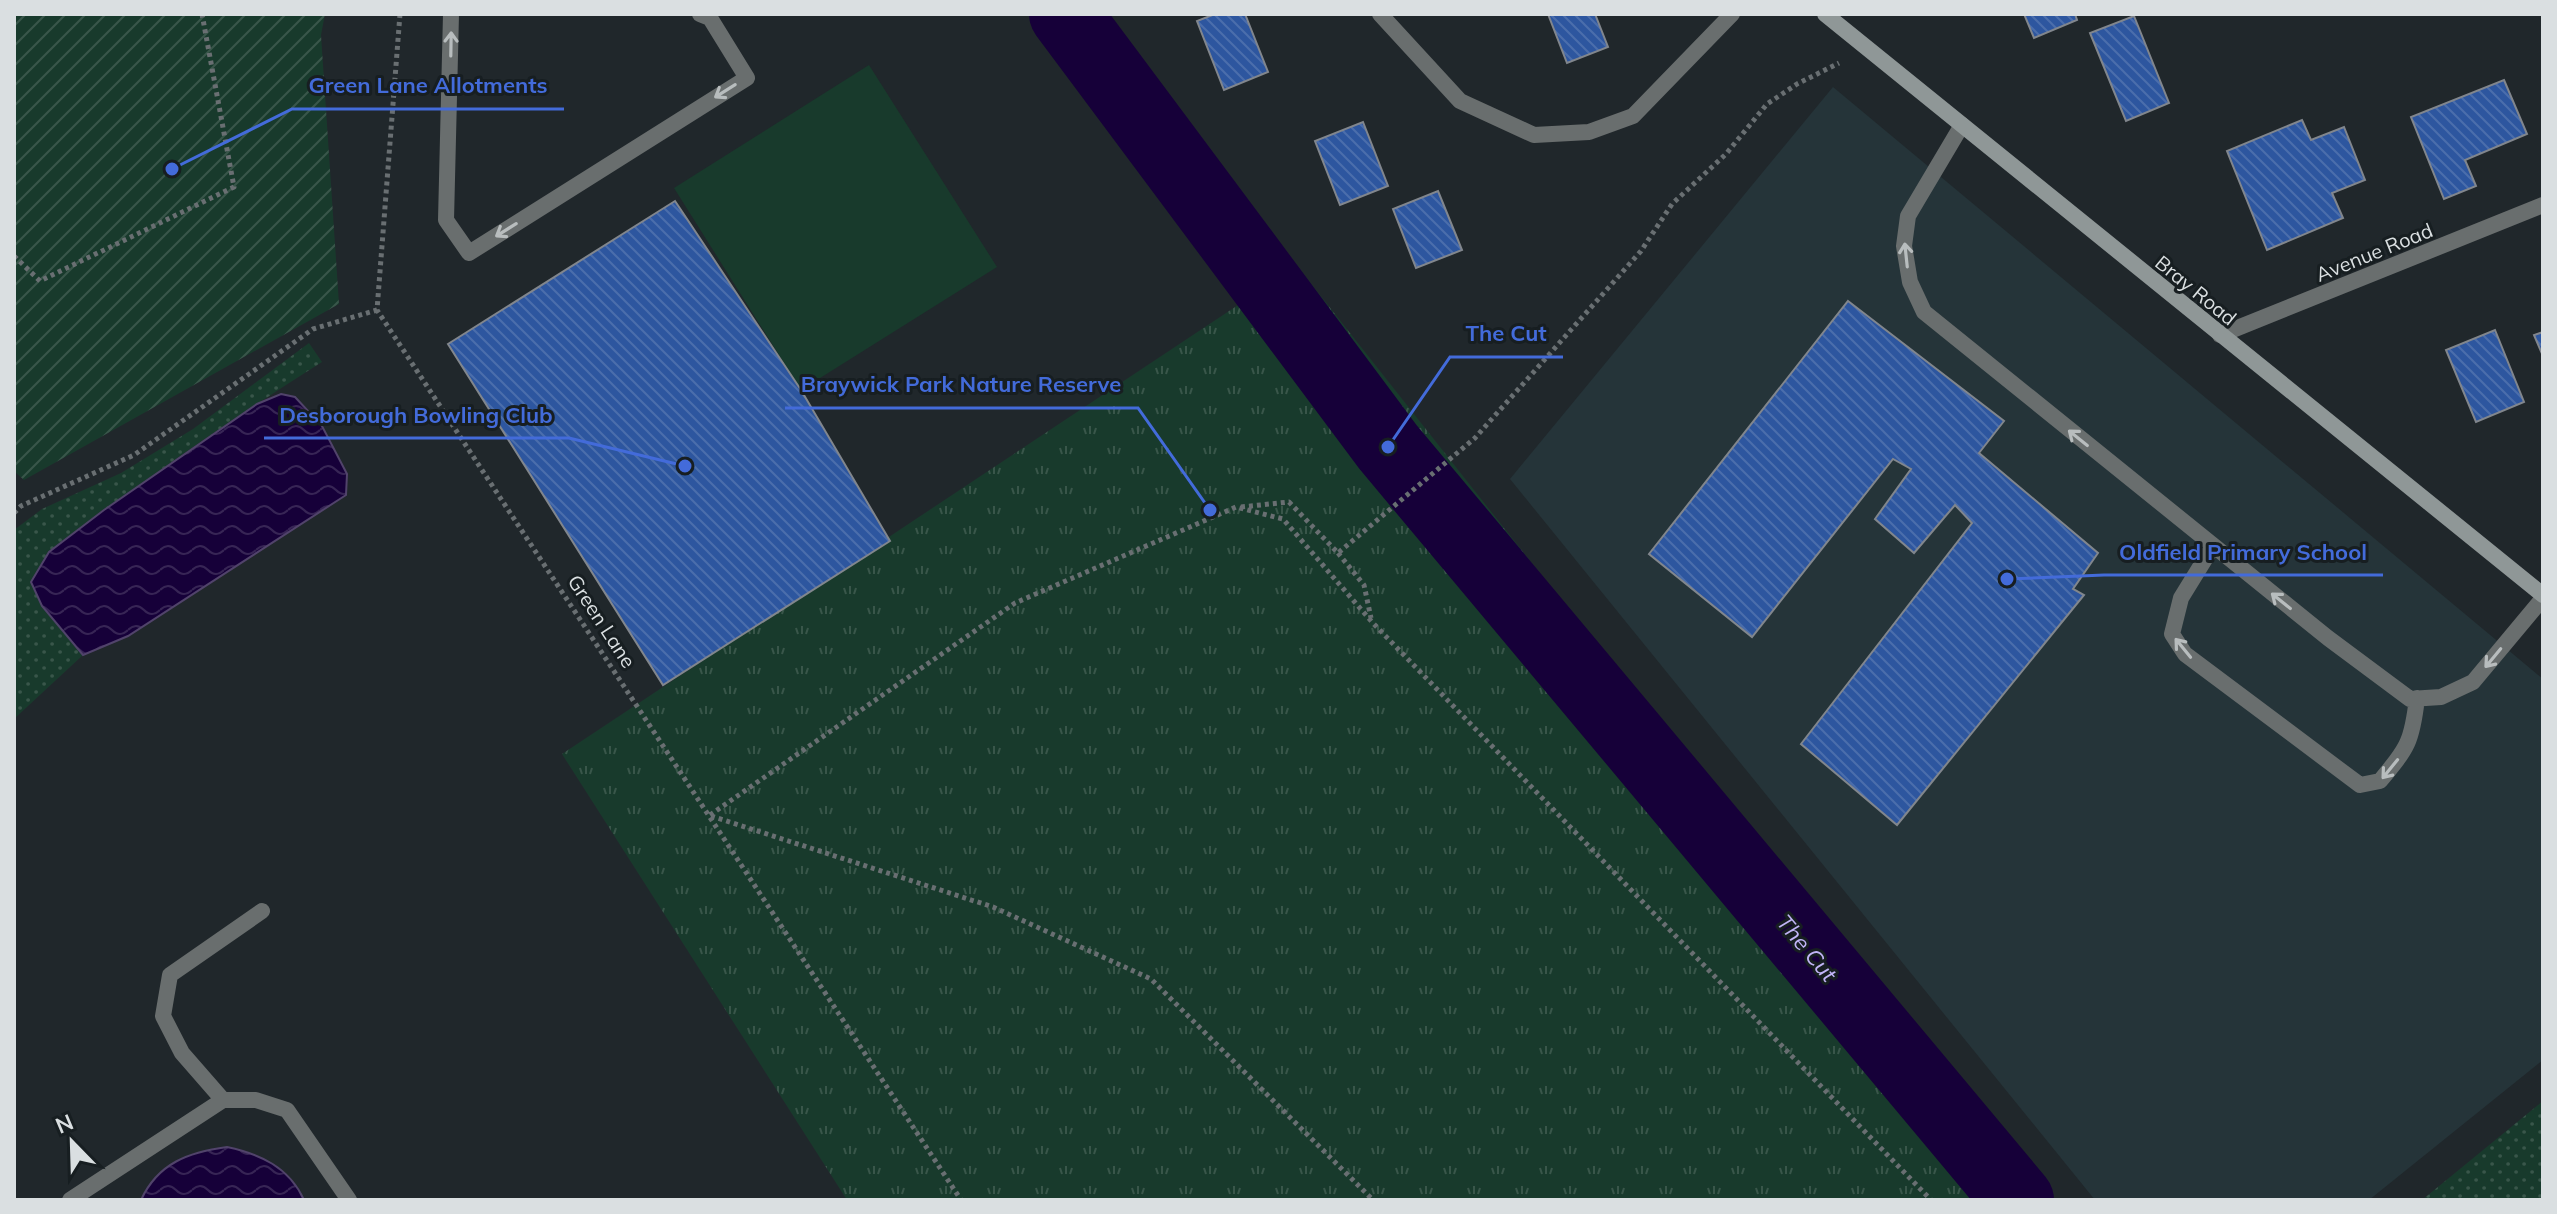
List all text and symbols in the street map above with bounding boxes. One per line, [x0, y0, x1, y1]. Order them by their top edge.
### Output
one-way arrow [443, 31, 458, 58]
callout: Green Lane Allotments [292, 63, 564, 109]
text: Green Lane Allotments [308, 71, 548, 99]
one-way arrow [715, 82, 737, 99]
street label: Avenue Road [2312, 217, 2436, 287]
one-way arrow [495, 221, 517, 238]
one-way arrow [1899, 242, 1914, 269]
street label: Bray Road [2150, 250, 2242, 330]
callout: The Cut [1450, 311, 1563, 357]
text: The Cut [1465, 319, 1547, 347]
callout: Braywick Park Nature Reserve [785, 362, 1138, 408]
text: Braywick Park Nature Reserve [801, 370, 1121, 398]
callout: Desborough Bowling Club [264, 392, 569, 438]
text: Desborough Bowling Club [279, 401, 553, 429]
one-way arrow [2069, 429, 2089, 447]
callout: Oldfield Primary School [2104, 529, 2383, 575]
text: Oldfield Primary School [2119, 538, 2367, 566]
street label: Green Lane [563, 570, 641, 672]
one-way arrow [2271, 592, 2292, 610]
one-way arrow [2175, 638, 2193, 659]
one-way arrow [2484, 647, 2502, 667]
one-way arrow [2381, 758, 2399, 779]
water label: The Cut [1771, 909, 1844, 988]
north arrow [32, 1102, 112, 1182]
text: N [51, 1107, 77, 1140]

